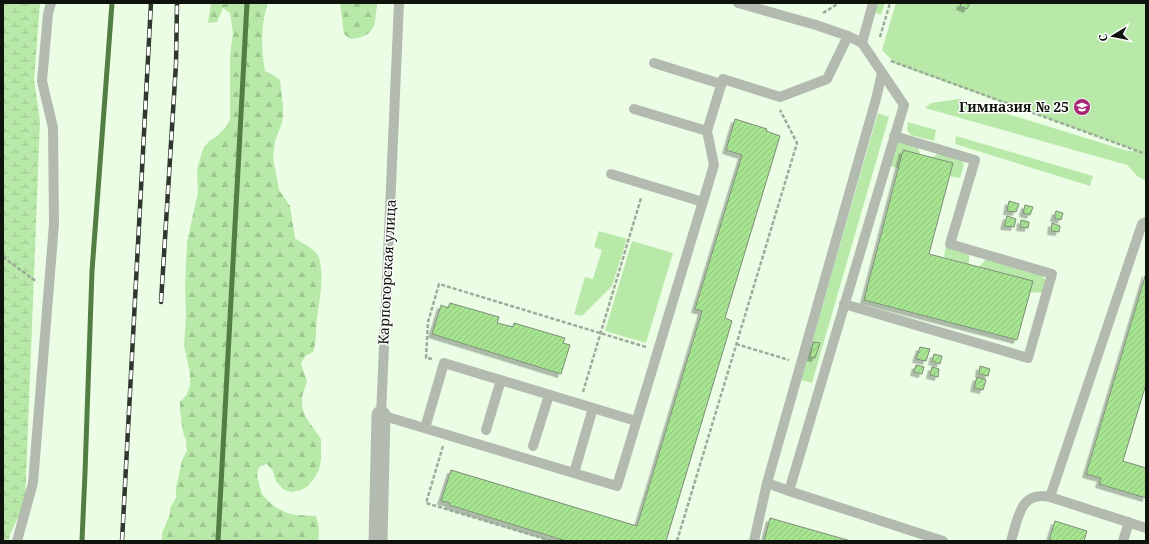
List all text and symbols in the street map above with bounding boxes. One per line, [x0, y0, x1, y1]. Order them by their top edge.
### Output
north arrow [1093, 16, 1133, 56]
text: С [1095, 33, 1111, 43]
place label: Гимназия № 25 [959, 97, 1069, 116]
school or university icon: Гимназия № 25 [1072, 97, 1092, 117]
street label: Карпогорская улица [373, 199, 400, 345]

